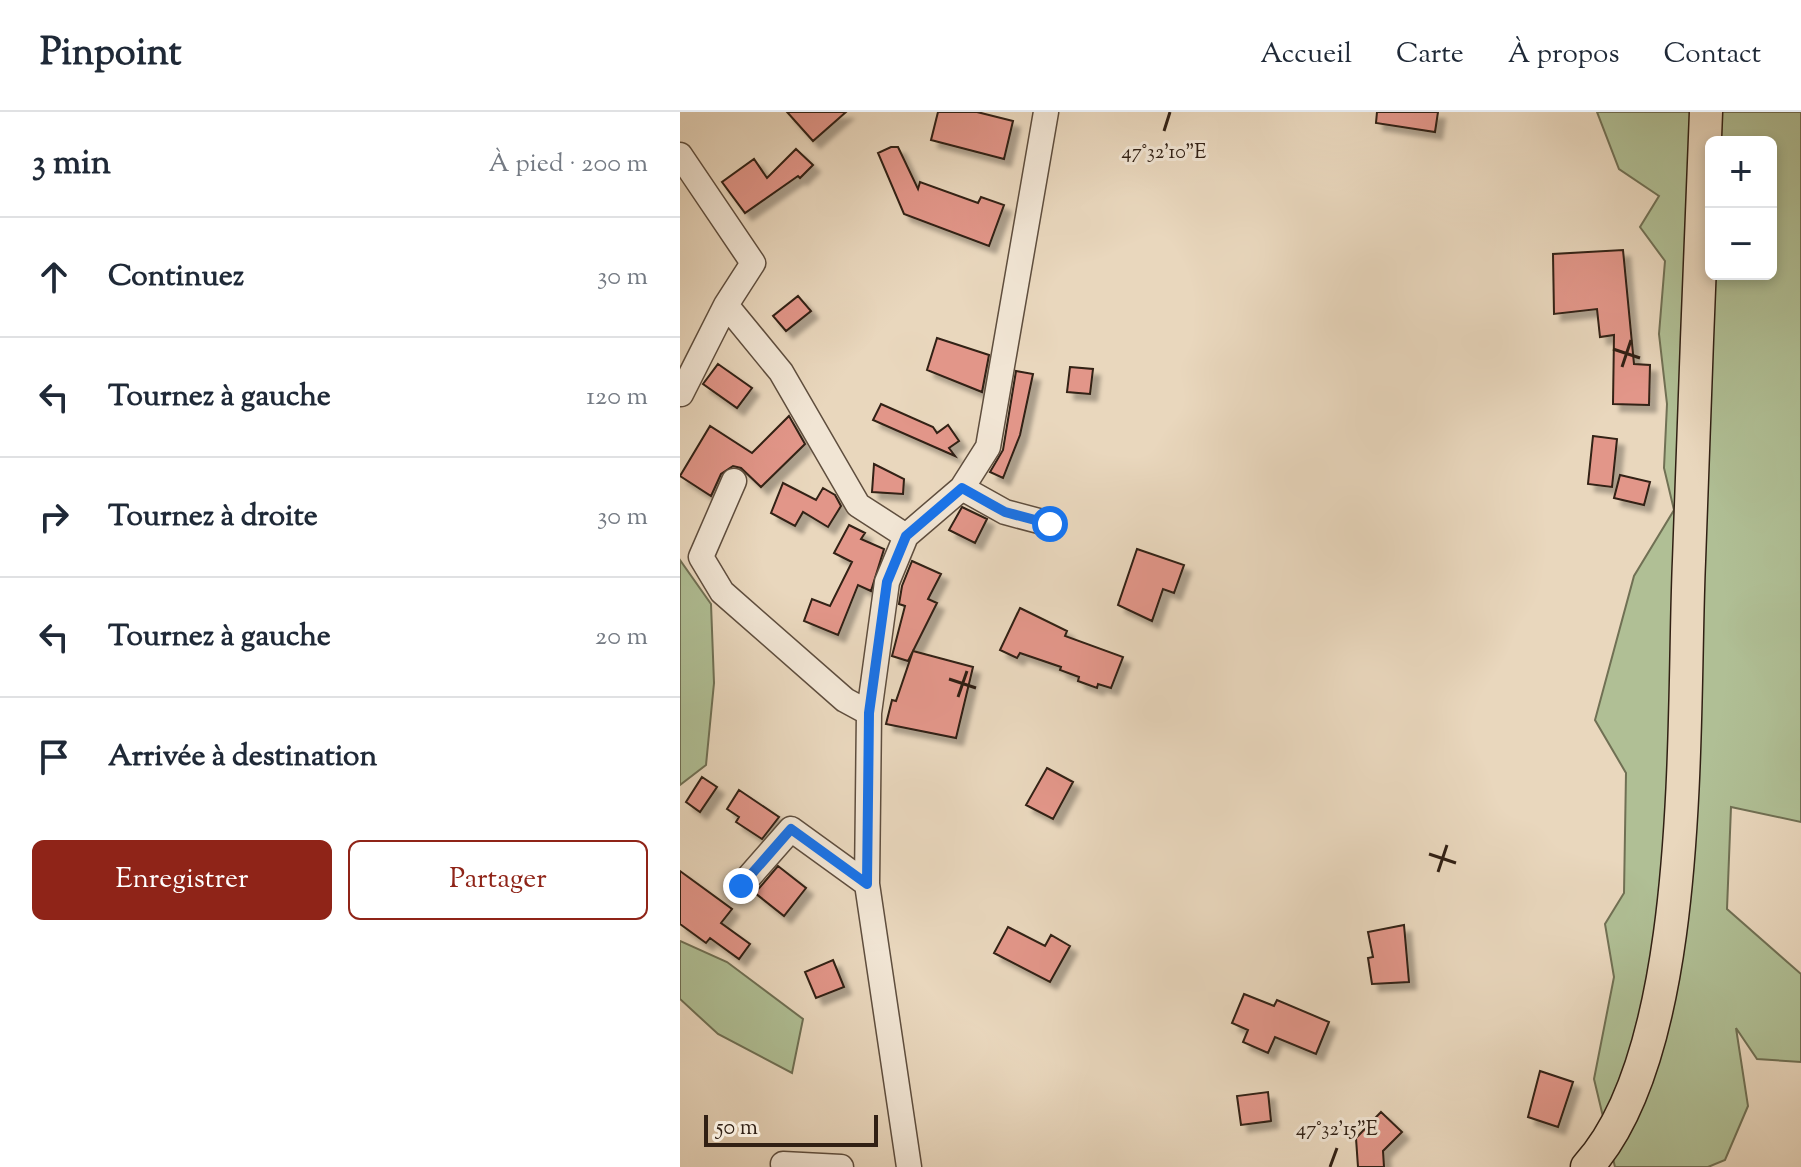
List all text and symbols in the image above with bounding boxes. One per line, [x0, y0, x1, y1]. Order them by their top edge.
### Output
text: Pinpoint [40, 28, 182, 82]
text: Accueil [1260, 35, 1352, 75]
text: Carte [1396, 35, 1464, 75]
text: À propos [1508, 35, 1619, 75]
text: Contact [1663, 35, 1761, 75]
map controls [1705, 136, 1777, 280]
button: + [1705, 136, 1777, 208]
text: 47°32'10"E [1122, 139, 1206, 168]
text: 3 min [32, 140, 111, 189]
text: À pied · 200 m [489, 146, 648, 183]
button: − [1705, 208, 1777, 280]
icon: ahead [32, 255, 76, 299]
text: Continuez [108, 256, 244, 299]
text: 30 m [597, 259, 648, 296]
icon: left [32, 375, 76, 419]
text: Tournez à gauche [108, 376, 331, 419]
text: 120 m [586, 379, 648, 416]
icon: right [32, 495, 76, 539]
text: Tournez à droite [108, 496, 318, 539]
text: 30 m [597, 499, 648, 536]
route start [1032, 506, 1068, 542]
icon: left [32, 615, 76, 659]
text: Tournez à gauche [108, 616, 331, 659]
text: 20 m [595, 619, 648, 656]
icon: arrive [32, 735, 76, 779]
text: Arrivée à destination [108, 736, 377, 779]
button: Enregistrer [32, 840, 332, 920]
button: Partager [348, 840, 648, 920]
route end [723, 868, 759, 904]
scale bar [704, 1111, 878, 1147]
text: 50 m [716, 1113, 758, 1145]
text: 47°32'15"E [1296, 1116, 1378, 1145]

